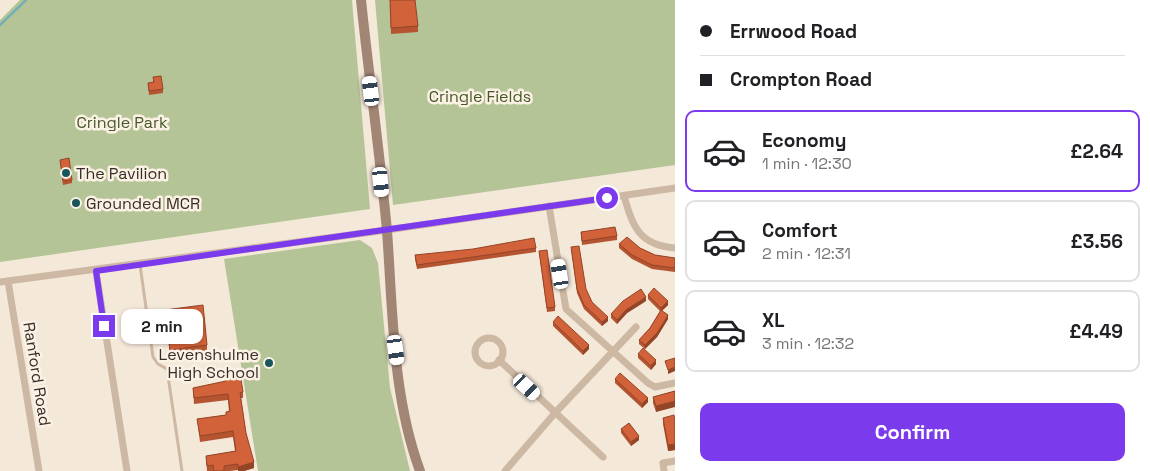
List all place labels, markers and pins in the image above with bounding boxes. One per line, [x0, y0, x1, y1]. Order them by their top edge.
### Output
place label: The Pavilion [76, 163, 167, 184]
marker: The Pavilion [60, 167, 72, 179]
place label: Grounded MCR [86, 193, 200, 214]
marker: Grounded MCR [70, 197, 82, 209]
place label: Levenshulme High School [159, 344, 259, 383]
marker: Levenshulme High School [263, 357, 275, 369]

